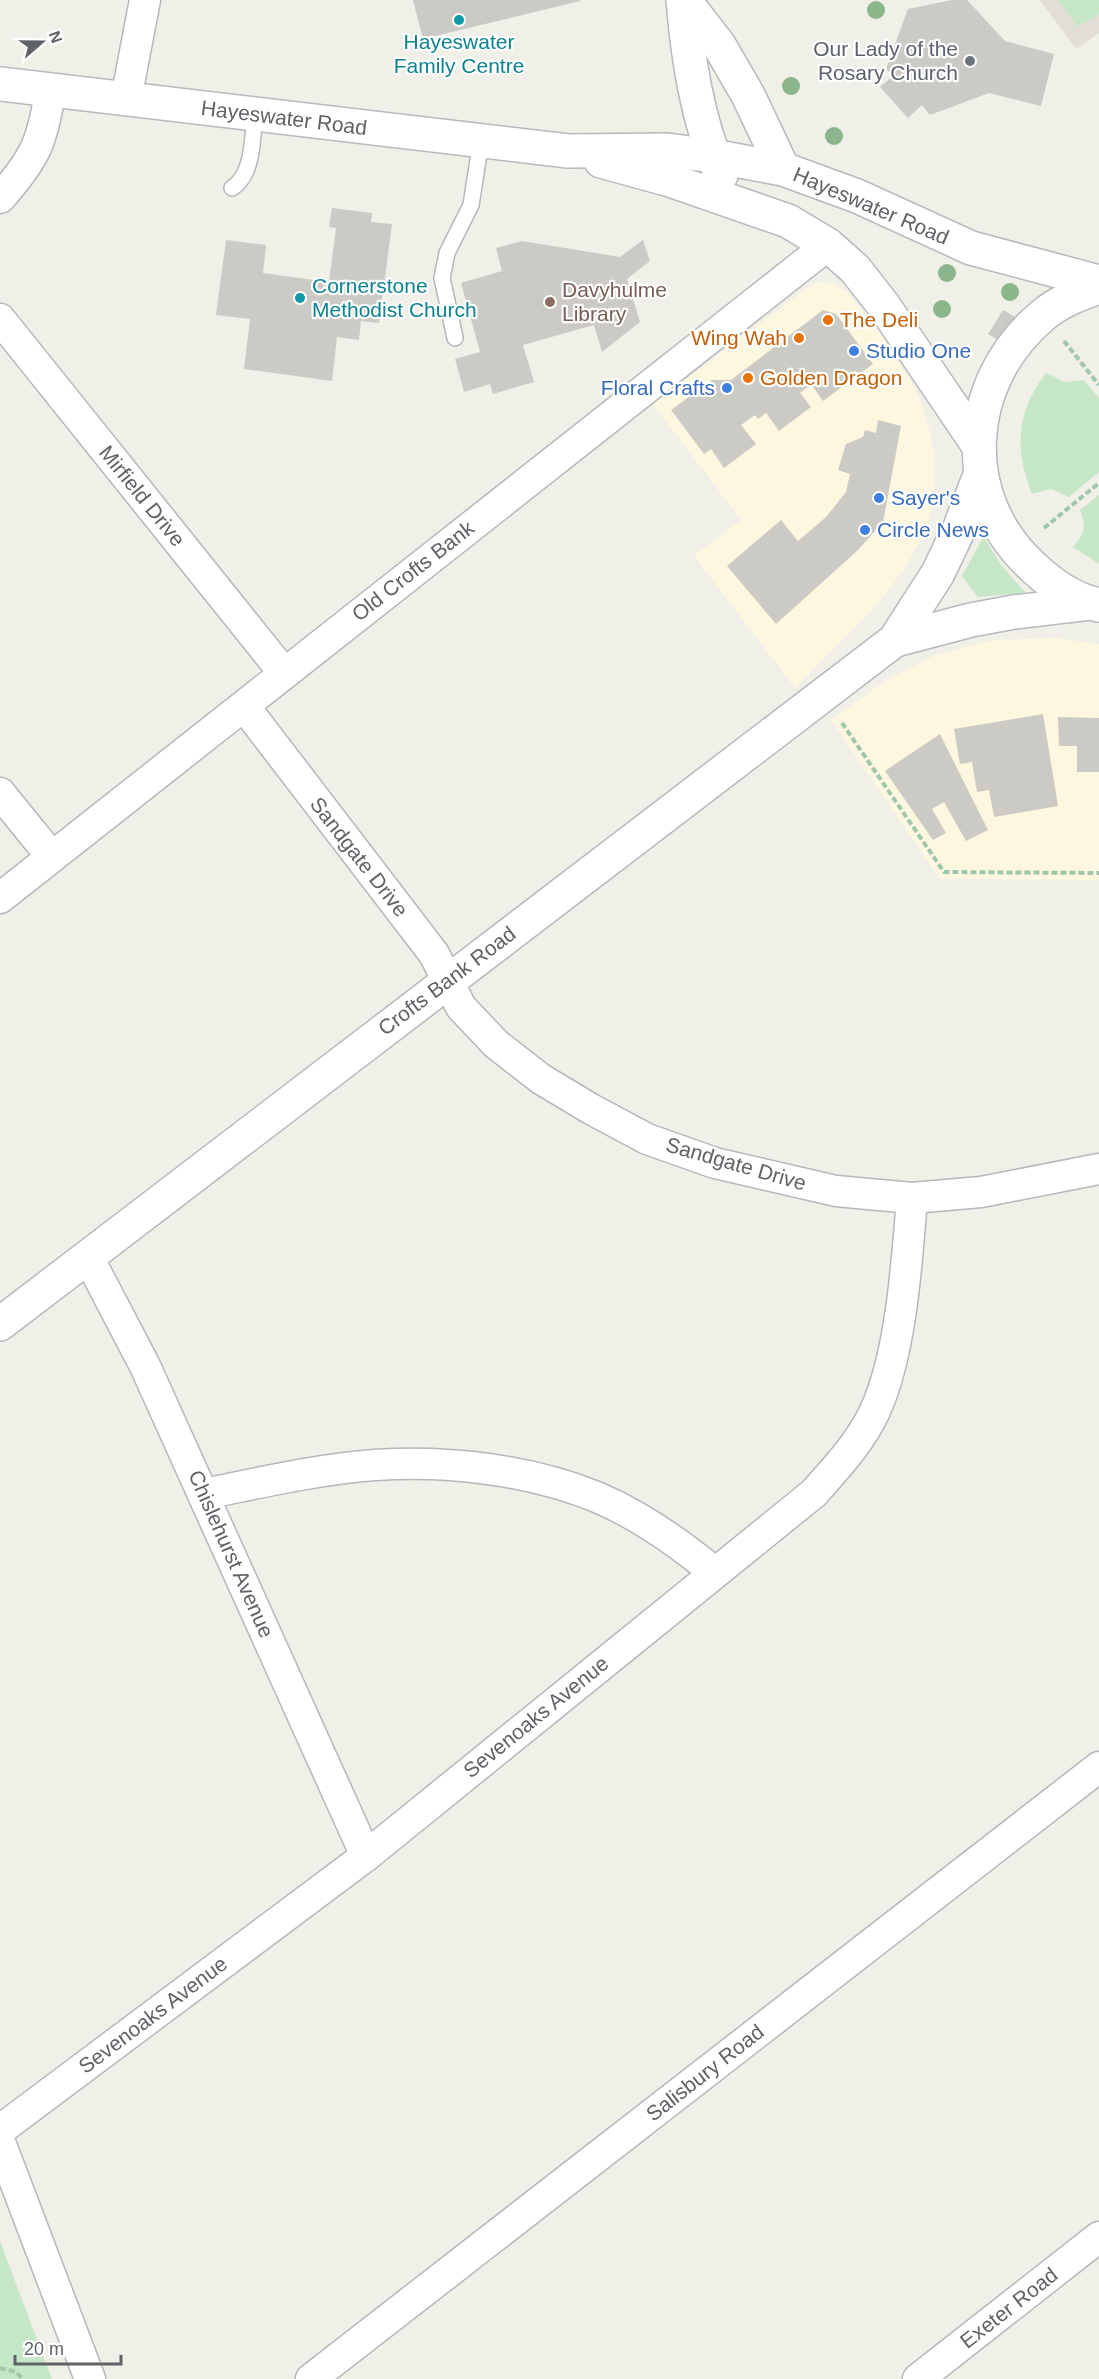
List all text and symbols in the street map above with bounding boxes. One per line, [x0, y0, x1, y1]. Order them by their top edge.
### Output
north arrow [12, 12, 72, 72]
marker: Hayeswater Family Centre [452, 13, 466, 27]
text: N [46, 29, 66, 45]
place label: Hayeswater Family Centre [394, 30, 524, 77]
place label: Our Lady of the Rosary Church [813, 37, 958, 84]
marker: Our Lady of the Rosary Church [963, 54, 977, 68]
street label: Hayeswater Road [200, 96, 368, 139]
street label: Hayeswater Road [790, 162, 953, 249]
place label: Cornerstone Methodist Church [312, 274, 477, 321]
place label: Davyhulme Library [562, 278, 667, 325]
marker: Cornerstone Methodist Church [293, 291, 307, 305]
marker: Davyhulme Library [543, 295, 557, 309]
place label: The Deli [840, 308, 918, 331]
marker: The Deli [821, 313, 835, 327]
place label: Wing Wah [691, 326, 787, 349]
marker: Wing Wah [792, 331, 806, 345]
place label: Studio One [866, 339, 971, 362]
marker: Studio One [847, 344, 861, 358]
place label: Golden Dragon [760, 366, 902, 389]
marker: Golden Dragon [741, 371, 755, 385]
place label: Floral Crafts [601, 376, 715, 399]
marker: Floral Crafts [720, 381, 734, 395]
street label: Mirfield Drive [95, 441, 190, 551]
place label: Sayer's [891, 486, 960, 509]
marker: Sayer's [872, 491, 886, 505]
street label: Old Crofts Bank [347, 516, 479, 625]
place label: Circle News [877, 518, 989, 541]
marker: Circle News [858, 523, 872, 537]
street label: Sandgate Drive [306, 793, 413, 921]
street label: Crofts Bank Road [374, 922, 520, 1040]
street label: Sandgate Drive [663, 1133, 809, 1195]
street label: Chislehurst Avenue [184, 1467, 279, 1641]
street label: Sevenoaks Avenue [459, 1651, 613, 1782]
street label: Sevenoaks Avenue [74, 1951, 231, 2078]
street label: Salisbury Road [642, 2020, 768, 2126]
street label: Exeter Road [956, 2263, 1062, 2353]
scale bar [15, 2328, 122, 2366]
text: 20 m [24, 2339, 64, 2359]

